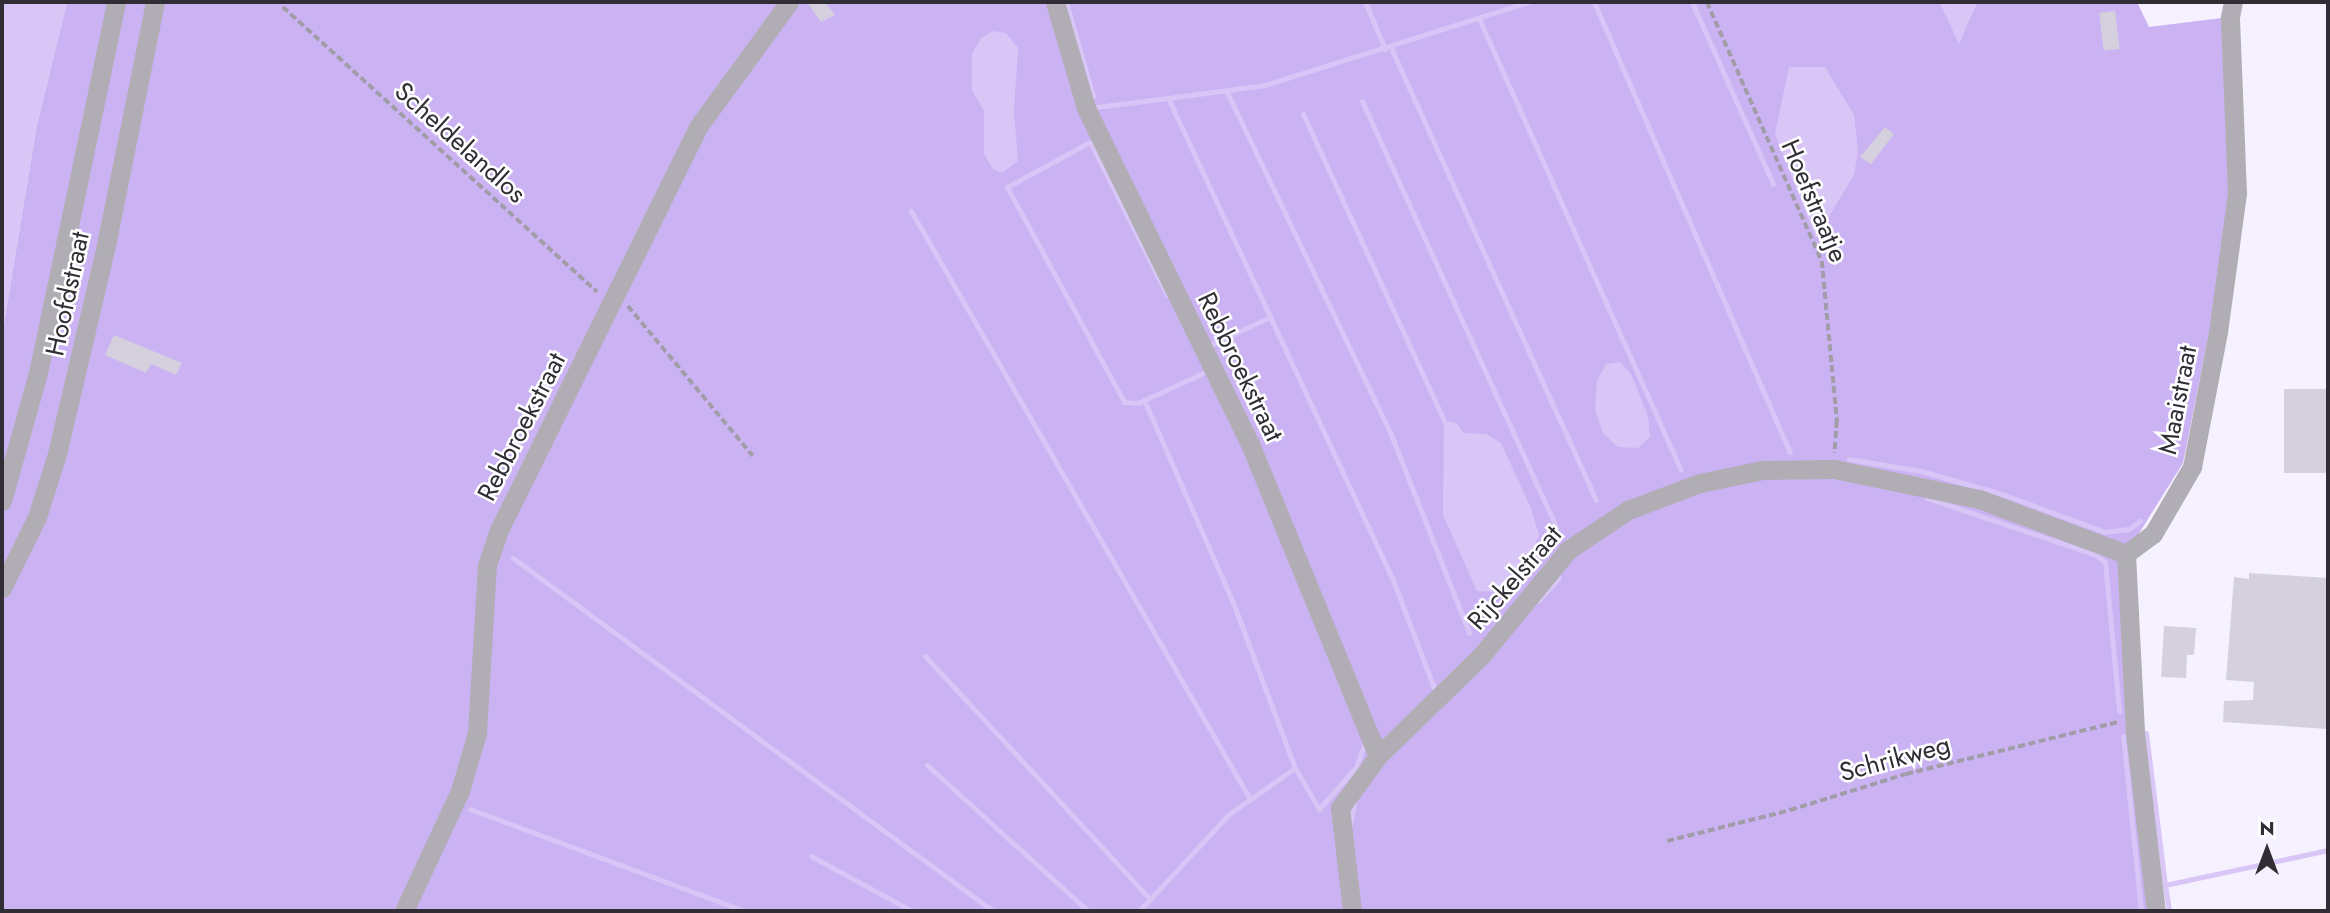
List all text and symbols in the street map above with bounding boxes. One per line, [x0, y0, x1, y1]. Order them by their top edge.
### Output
street label: Scheldelandlos [388, 76, 532, 210]
street label: Hoefstraatje [1774, 135, 1854, 267]
street label: Hoofdstraat [40, 229, 96, 359]
street label: Rebbroekstraat [1190, 287, 1290, 447]
street label: Maaistraat [2152, 343, 2204, 457]
street label: Rebbroekstraat [471, 348, 573, 506]
street label: Rijckelstraat [1461, 520, 1569, 636]
street label: Schrikweg [1836, 729, 1954, 789]
north arrow [2232, 815, 2302, 885]
text: N [2259, 815, 2275, 842]

